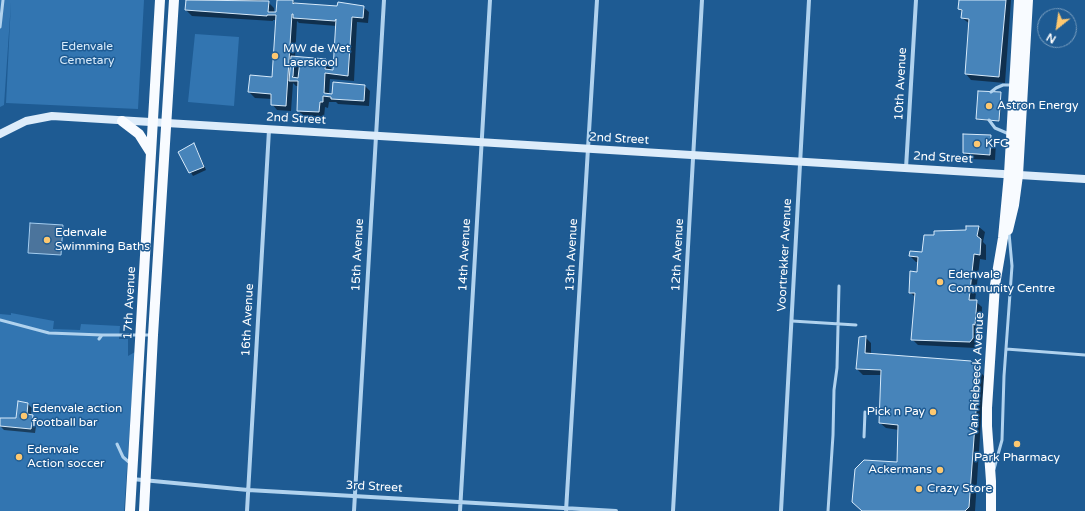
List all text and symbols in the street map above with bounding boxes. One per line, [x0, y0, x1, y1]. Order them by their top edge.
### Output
north arrow [1037, 8, 1077, 48]
text: N [1044, 30, 1058, 46]
park label: Edenvale Cemetary [59, 40, 115, 68]
place label: MW de Wet Laerskool [283, 42, 350, 70]
street label: 10th Avenue [892, 47, 910, 121]
marker: MW de Wet Laerskool [270, 51, 280, 61]
place label: Astron Energy [997, 99, 1078, 113]
marker: Astron Energy [984, 101, 994, 111]
street label: 2nd Street [266, 110, 326, 128]
street label: 2nd Street [589, 130, 649, 148]
place label: KFC [985, 137, 1008, 151]
marker: KFC [972, 139, 982, 149]
street label: 2nd Street [913, 149, 973, 167]
street label: Voortrekker Avenue [775, 198, 795, 312]
street label: 15th Avenue [349, 218, 367, 292]
street label: 14th Avenue [456, 218, 474, 292]
street label: 13th Avenue [563, 218, 581, 292]
street label: 12th Avenue [669, 218, 687, 292]
place label: Edenvale Swimming Baths [55, 226, 150, 254]
marker: Edenvale Swimming Baths [42, 235, 52, 245]
street label: 17th Avenue [121, 266, 139, 340]
place label: Edenvale Community Centre [948, 268, 1055, 296]
marker: Edenvale Community Centre [935, 277, 945, 287]
street label: 16th Avenue [239, 283, 257, 357]
street label: Van Riebeeck Avenue [967, 312, 987, 436]
place label: Edenvale action football bar [32, 402, 122, 430]
place label: Pick n Pay [867, 405, 925, 419]
marker: Pick n Pay [928, 407, 938, 417]
marker: Edenvale action football bar [19, 411, 29, 421]
marker: Park Pharmacy [1012, 439, 1022, 449]
place label: Edenvale Action soccer [27, 443, 105, 471]
place label: Park Pharmacy [974, 451, 1060, 465]
marker: Edenvale Action soccer [14, 452, 24, 462]
place label: Ackermans [868, 463, 932, 477]
marker: Ackermans [935, 465, 945, 475]
street label: 3rd Street [345, 478, 403, 496]
place label: Crazy Store [927, 482, 992, 496]
marker: Crazy Store [914, 484, 924, 494]

